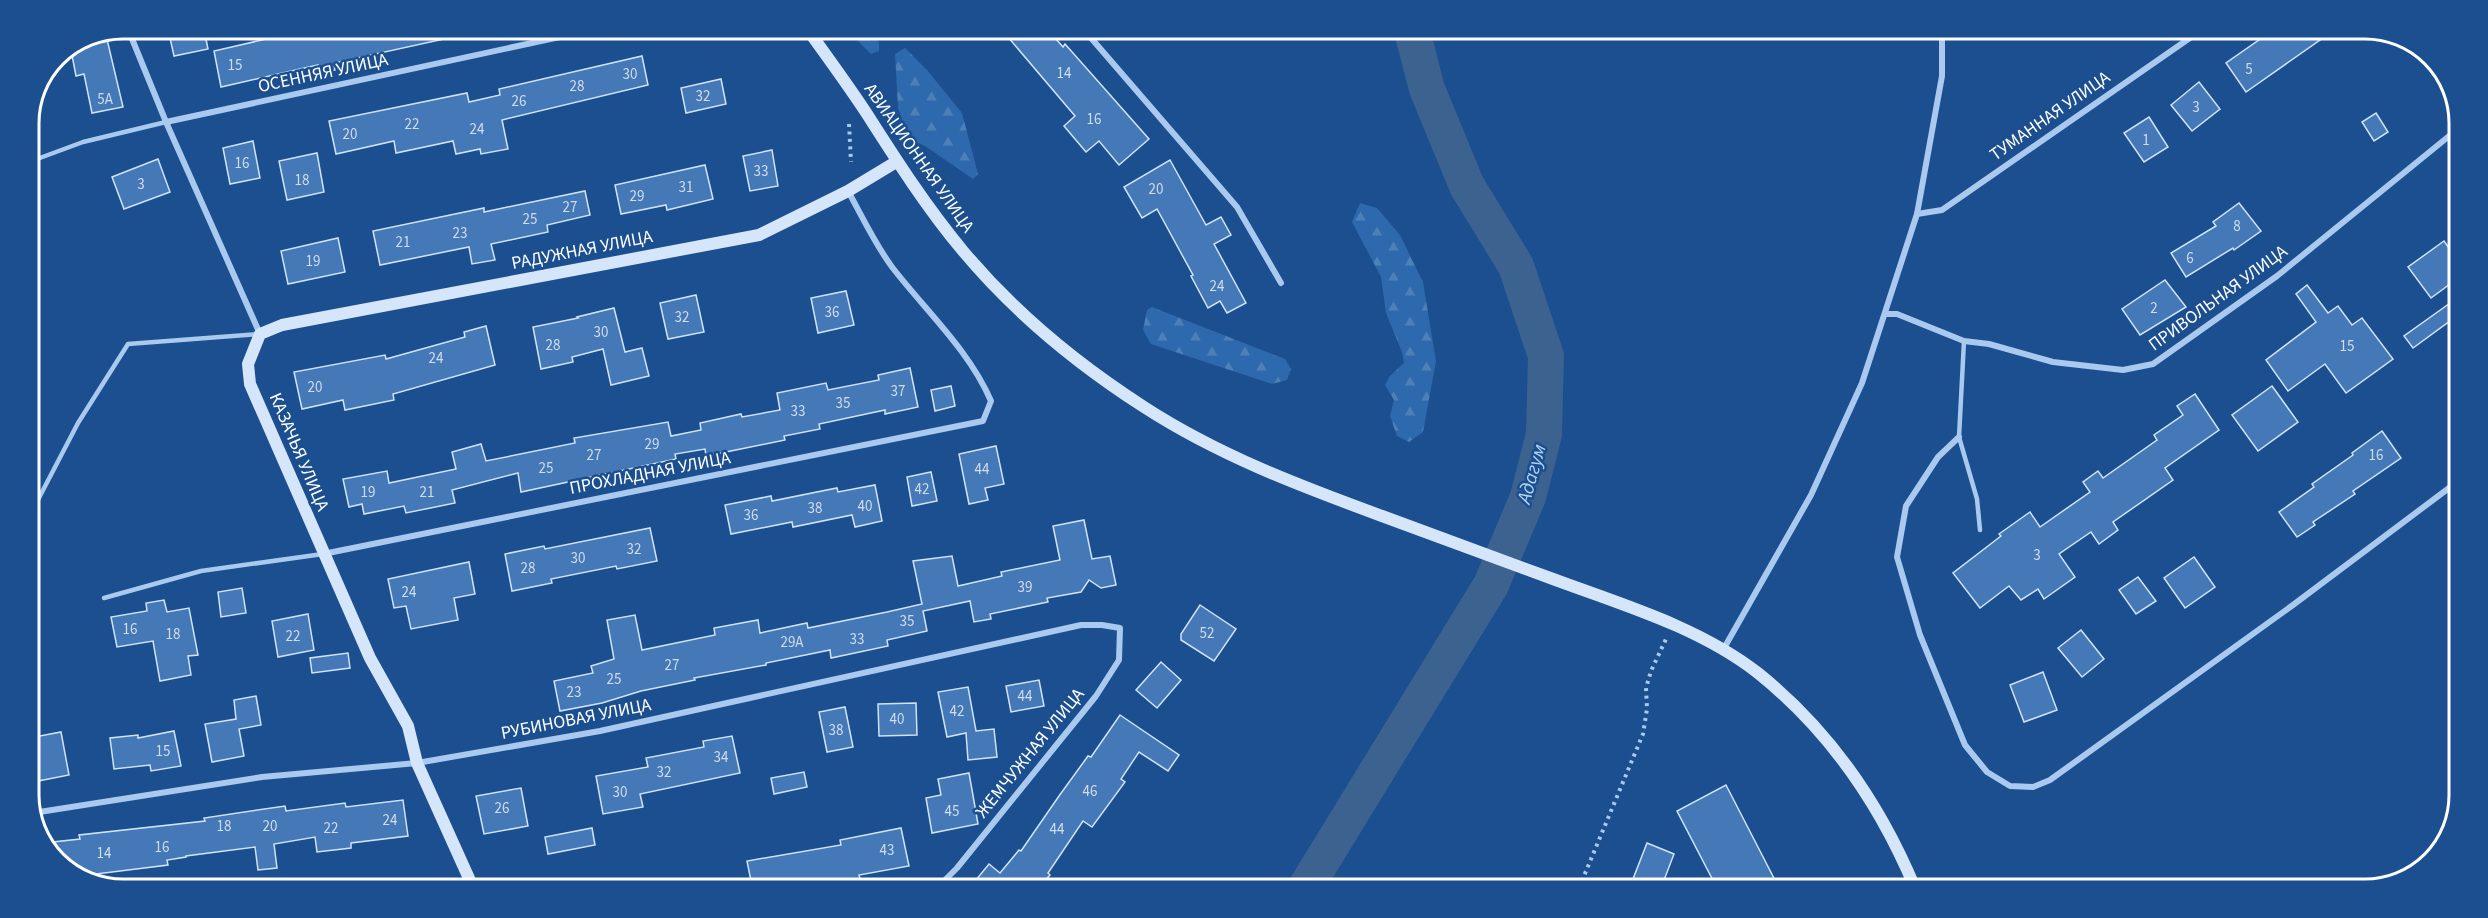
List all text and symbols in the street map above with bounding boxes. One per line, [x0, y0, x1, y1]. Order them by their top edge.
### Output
street label: ОСЕННЯЯ УЛИЦА [256, 47, 391, 99]
house number: 15 [228, 55, 242, 76]
house number: 5 [2245, 59, 2253, 80]
house number: 14 [1057, 63, 1072, 84]
house number: 30 [623, 64, 637, 85]
street label: ТУМАННАЯ УЛИЦА [1985, 65, 2115, 167]
house number: 28 [570, 76, 584, 97]
street label: АВИАЦИОННАЯ УЛИЦА [858, 78, 980, 238]
house number: 32 [696, 86, 710, 107]
house number: 5А [97, 89, 114, 110]
house number: 26 [512, 91, 526, 112]
house number: 3 [2192, 97, 2200, 118]
house number: 16 [1087, 109, 1101, 130]
house number: 22 [405, 114, 419, 135]
house number: 24 [470, 119, 485, 140]
house number: 20 [343, 124, 357, 145]
house number: 1 [2142, 130, 2150, 151]
house number: 16 [235, 153, 249, 174]
house number: 33 [754, 161, 768, 182]
house number: 18 [295, 170, 309, 191]
house number: 3 [137, 174, 145, 195]
house number: 31 [679, 177, 693, 198]
house number: 20 [1149, 179, 1163, 200]
house number: 29 [630, 186, 644, 207]
house number: 27 [563, 197, 577, 218]
house number: 25 [523, 209, 537, 230]
house number: 8 [2233, 216, 2241, 237]
house number: 23 [453, 223, 467, 244]
street label: РАДУЖНАЯ УЛИЦА [509, 224, 655, 276]
house number: 21 [396, 232, 410, 253]
street label: ПРИВОЛЬНАЯ УЛИЦА [2144, 239, 2293, 357]
house number: 6 [2186, 248, 2194, 269]
house number: 19 [306, 251, 320, 272]
house number: 24 [1210, 276, 1225, 297]
house number: 2 [2150, 298, 2158, 319]
house number: 36 [825, 302, 839, 323]
house number: 32 [675, 307, 689, 328]
house number: 30 [594, 322, 608, 343]
house number: 28 [546, 335, 560, 356]
house number: 15 [2340, 336, 2354, 357]
house number: 24 [429, 348, 444, 369]
house number: 20 [308, 377, 322, 398]
house number: 37 [891, 381, 905, 402]
street label: КАЗАЧЬЯ УЛИЦА [263, 389, 335, 515]
house number: 35 [836, 393, 850, 414]
house number: 33 [791, 401, 805, 422]
house number: 29 [645, 434, 659, 455]
water label: Адагум [1510, 441, 1554, 509]
street label: ПРОХЛАДНАЯ УЛИЦА [567, 445, 733, 501]
house number: 27 [587, 445, 601, 466]
house number: 16 [2369, 445, 2383, 466]
house number: 25 [539, 458, 553, 479]
house number: 44 [975, 459, 990, 480]
house number: 42 [915, 479, 929, 500]
house number: 19 [361, 482, 375, 503]
house number: 21 [420, 482, 434, 503]
house number: 40 [858, 496, 872, 517]
house number: 38 [808, 498, 822, 519]
house number: 36 [744, 505, 758, 526]
house number: 32 [627, 539, 641, 560]
house number: 3 [2033, 545, 2041, 566]
house number: 30 [571, 548, 585, 569]
house number: 28 [521, 558, 535, 579]
house number: 39 [1018, 577, 1032, 598]
house number: 24 [402, 582, 417, 603]
house number: 35 [900, 611, 914, 632]
house number: 16 [123, 619, 137, 640]
house number: 52 [1200, 623, 1214, 644]
house number: 18 [166, 624, 180, 645]
house number: 22 [286, 626, 300, 647]
house number: 33 [850, 629, 864, 650]
house number: 29А [780, 632, 804, 653]
house number: 27 [665, 655, 679, 676]
house number: 25 [607, 669, 621, 690]
house number: 23 [567, 682, 581, 703]
street label: ЖЕМЧУЖНАЯ УЛИЦА [970, 683, 1090, 823]
house number: 44 [1018, 686, 1033, 707]
street label: РУБИНОВАЯ УЛИЦА [499, 692, 653, 746]
house number: 42 [950, 701, 964, 722]
house number: 40 [890, 709, 904, 730]
house number: 38 [829, 720, 843, 741]
house number: 15 [156, 741, 170, 762]
house number: 34 [714, 747, 729, 768]
house number: 32 [657, 762, 671, 783]
house number: 46 [1083, 781, 1097, 802]
house number: 30 [613, 782, 627, 803]
house number: 26 [495, 798, 509, 819]
house number: 45 [945, 801, 959, 822]
house number: 24 [383, 810, 398, 831]
house number: 18 [217, 816, 231, 837]
house number: 20 [263, 816, 277, 837]
house number: 22 [324, 818, 338, 839]
house number: 44 [1050, 819, 1065, 840]
house number: 16 [155, 837, 169, 858]
house number: 43 [880, 840, 894, 861]
house number: 14 [97, 843, 112, 864]

